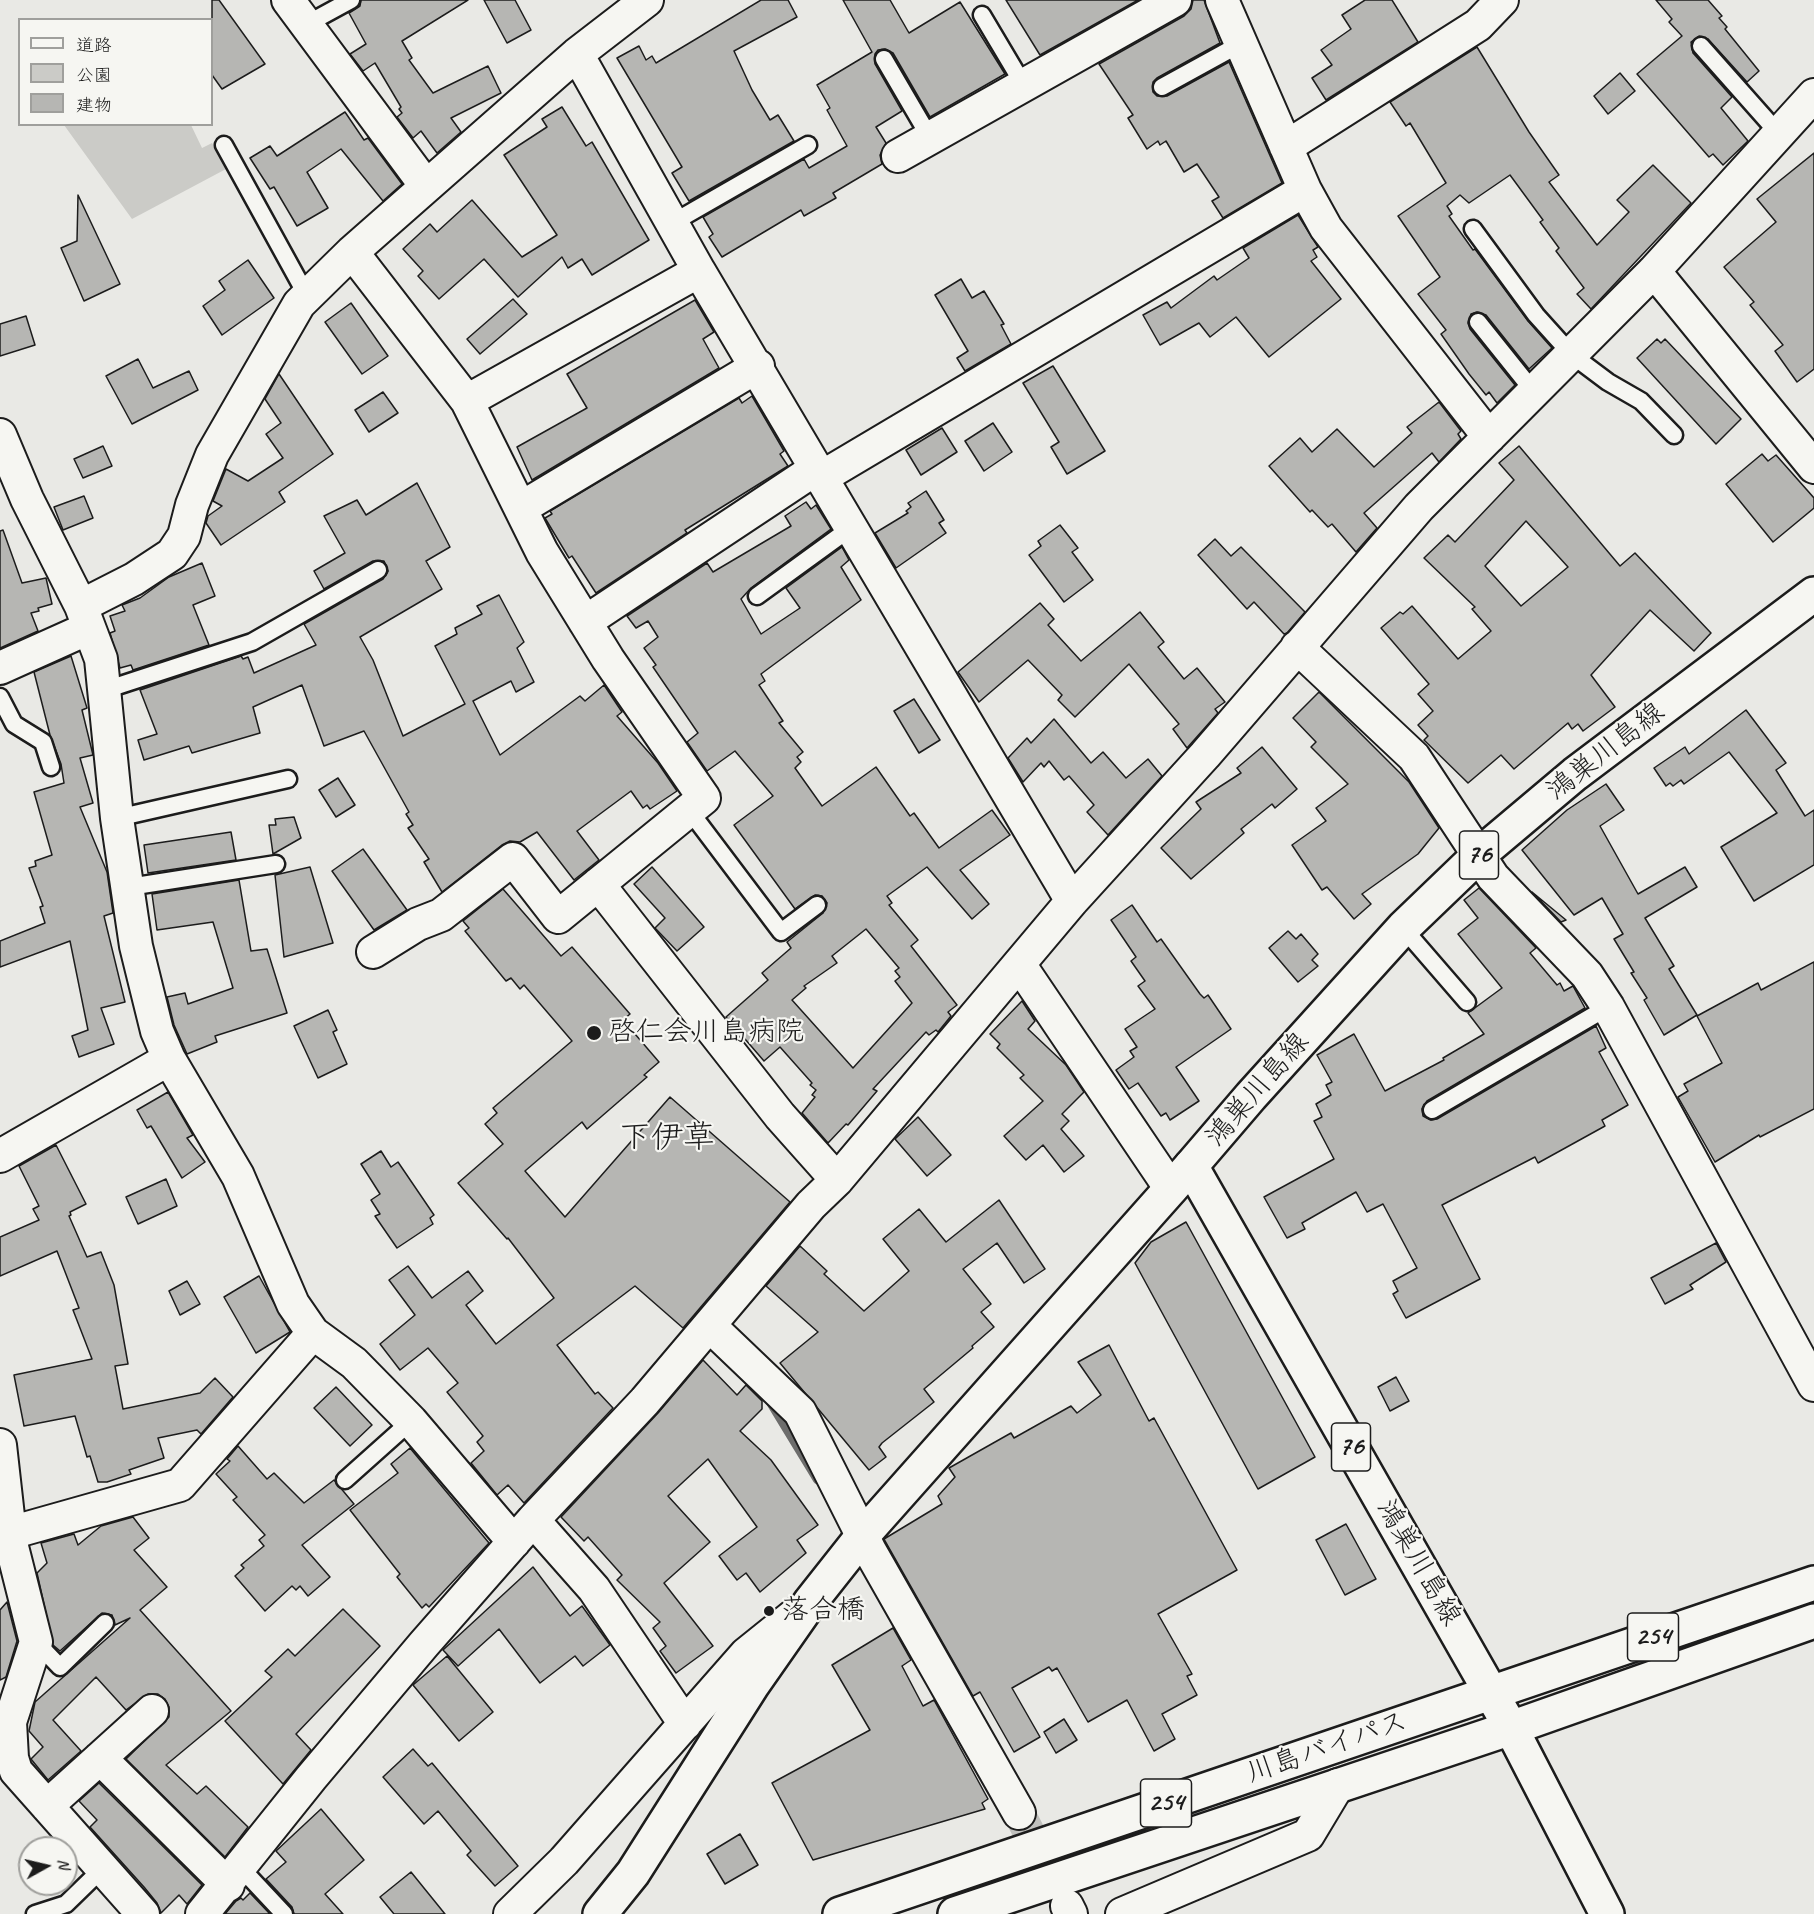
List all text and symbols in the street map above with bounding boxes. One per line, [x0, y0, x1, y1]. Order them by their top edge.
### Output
legend [18, 18, 213, 126]
text: 道路 [76, 34, 112, 56]
text: 公園 [76, 64, 112, 86]
text: 建物 [76, 94, 112, 116]
street label: 鴻巣川島線 [1540, 696, 1672, 808]
road number: 76 [1460, 831, 1498, 879]
place label: 啓仁会川島病院 [608, 1016, 804, 1050]
marker: 啓仁会川島病院 [585, 1024, 603, 1042]
street label: 鴻巣川島線 [1199, 1026, 1317, 1154]
district label: 下伊草 [619, 1120, 715, 1158]
road number: 76 [1332, 1423, 1370, 1471]
street label: 鴻巣川島線 [1368, 1494, 1468, 1632]
place label: 落合橋 [781, 1594, 865, 1628]
marker: 落合橋 [762, 1604, 776, 1618]
road number: 254 [1628, 1613, 1678, 1661]
street label: 川島バイパス [1242, 1705, 1412, 1791]
road number: 254 [1140, 1779, 1192, 1827]
north arrow [18, 1836, 78, 1896]
text: N [53, 1857, 74, 1870]

